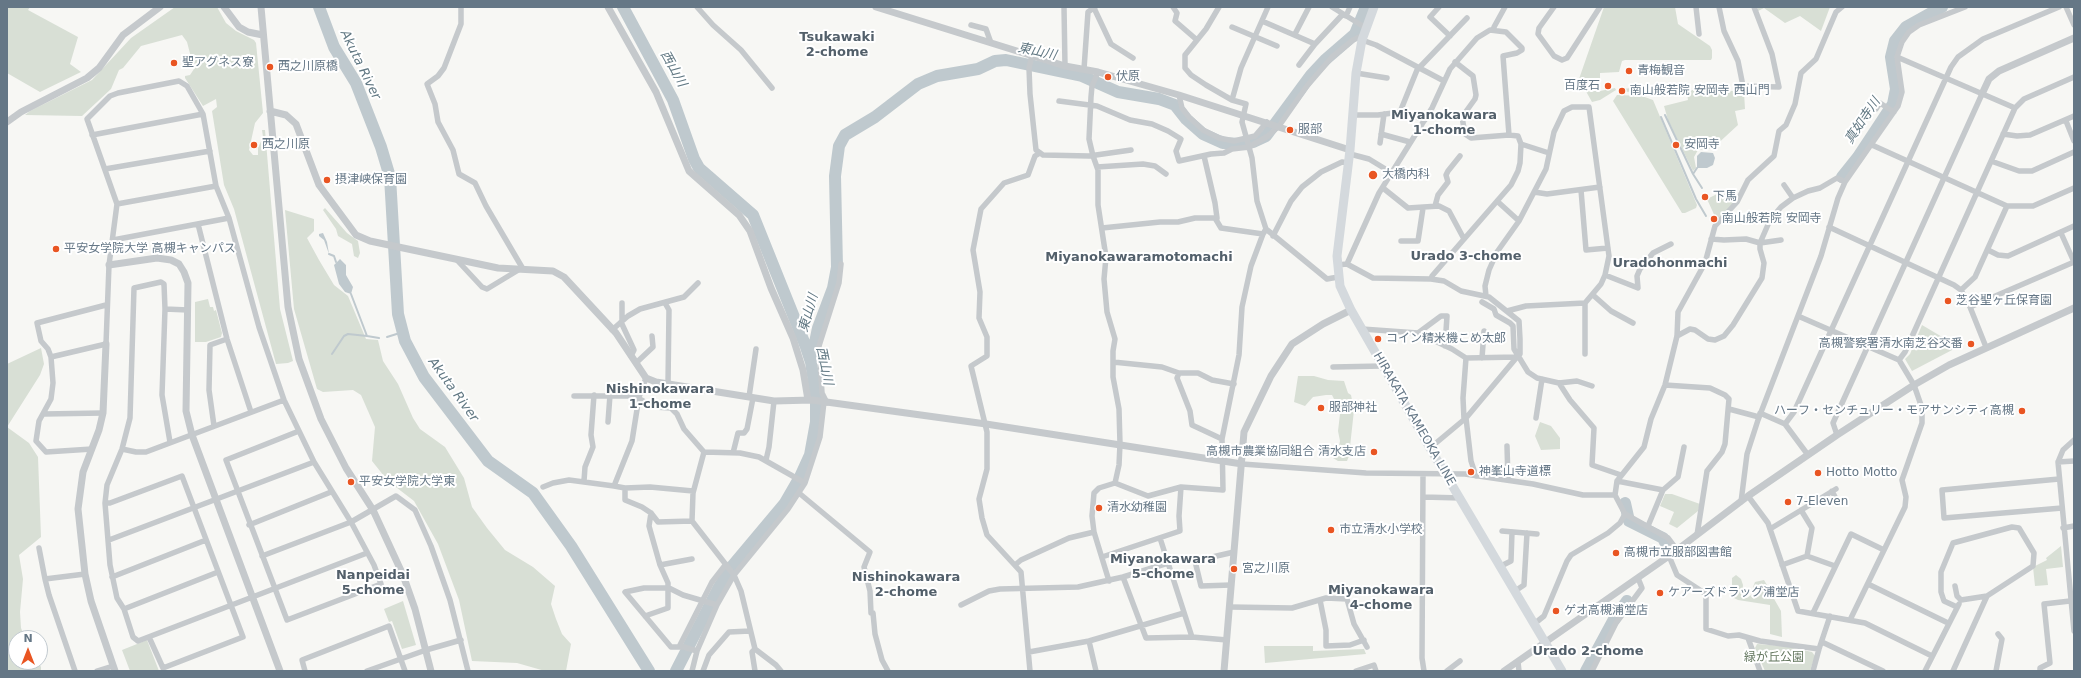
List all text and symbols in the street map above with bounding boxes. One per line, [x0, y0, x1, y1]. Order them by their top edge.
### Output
water label: Akuta River [336, 28, 384, 102]
district label: Tsukawaki 2-chome [799, 30, 875, 61]
water label: 東山川 [1016, 40, 1058, 64]
water label: 西山川 [657, 48, 689, 90]
place label: 聖アグネス寮 [182, 56, 254, 70]
marker: 聖アグネス寮 [169, 58, 179, 68]
place label: 西之川原橋 [278, 60, 338, 74]
marker: 西之川原橋 [265, 62, 275, 72]
place label: 青梅観音 [1637, 64, 1685, 78]
marker: 青梅観音 [1624, 66, 1634, 76]
place label: 伏原 [1116, 70, 1140, 84]
marker: 伏原 [1103, 72, 1113, 82]
place label: 百度石 [1564, 79, 1600, 93]
marker: 百度石 [1603, 81, 1613, 91]
place label: 南山般若院 安岡寺 西山門 [1630, 84, 1770, 98]
marker: 南山般若院 安岡寺 西山門 [1617, 86, 1627, 96]
water label: 真如寺川 [1842, 95, 1884, 147]
district label: Miyanokawara 1-chome [1391, 108, 1497, 139]
place label: 服部 [1298, 123, 1322, 137]
marker: 服部 [1285, 125, 1295, 135]
place label: 西之川原 [262, 138, 310, 152]
place label: 安岡寺 [1684, 138, 1720, 152]
marker: 西之川原 [249, 140, 259, 150]
marker: 安岡寺 [1671, 140, 1681, 150]
place label: 大橋内科 [1382, 168, 1430, 182]
marker: 大橋内科 [1367, 169, 1379, 181]
place label: 摂津峡保育園 [335, 173, 407, 187]
marker: 摂津峡保育園 [322, 175, 332, 185]
place label: 下馬 [1713, 190, 1737, 204]
marker: 下馬 [1700, 192, 1710, 202]
place label: 南山般若院 安岡寺 [1722, 212, 1822, 226]
marker: 南山般若院 安岡寺 [1709, 214, 1719, 224]
place label: 平安女学院大学 高槻キャンパス [64, 242, 236, 256]
marker: 平安女学院大学 高槻キャンパス [51, 244, 61, 254]
district label: Urado 3-chome [1410, 249, 1522, 265]
district label: Miyanokawaramotomachi [1045, 250, 1233, 266]
district label: Uradohonmachi [1612, 256, 1728, 272]
water label: 東山川 [796, 292, 822, 334]
place label: 芝谷聖ヶ丘保育園 [1956, 294, 2052, 308]
marker: 芝谷聖ヶ丘保育園 [1943, 296, 1953, 306]
place label: コイン精米機こめ太郎 [1386, 332, 1506, 346]
marker: コイン精米機こめ太郎 [1373, 334, 1383, 344]
place label: 高槻警察署清水南芝谷交番 [1819, 337, 1963, 351]
marker: 高槻警察署清水南芝谷交番 [1966, 339, 1976, 349]
water label: 西山川 [812, 345, 836, 387]
street label: HIRAKATA KAMEOKA LINE [1370, 350, 1458, 488]
water label: Akuta River [424, 355, 482, 425]
district label: Nishinokawara 1-chome [606, 382, 714, 413]
place label: 服部神社 [1329, 401, 1377, 415]
marker: 服部神社 [1316, 403, 1326, 413]
place label: ハーフ・センチュリー・モアサンシティ高槻 [1774, 404, 2014, 418]
marker: ハーフ・センチュリー・モアサンシティ高槻 [2017, 406, 2027, 416]
place label: 高槻市農業協同組合 清水支店 [1206, 445, 1366, 459]
marker: 高槻市農業協同組合 清水支店 [1369, 447, 1379, 457]
place label: 神峯山寺道標 [1479, 465, 1551, 479]
place label: Hotto Motto [1826, 466, 1897, 480]
marker: 神峯山寺道標 [1466, 467, 1476, 477]
marker: Hotto Motto [1813, 468, 1823, 478]
place label: 平安女学院大学東 [359, 475, 455, 489]
marker: 平安女学院大学東 [346, 477, 356, 487]
place label: 7-Eleven [1796, 495, 1848, 509]
marker: 7-Eleven [1783, 497, 1793, 507]
place label: 清水幼稚園 [1107, 501, 1167, 515]
marker: 清水幼稚園 [1094, 503, 1104, 513]
place label: 市立清水小学校 [1339, 523, 1423, 537]
marker: 市立清水小学校 [1326, 525, 1336, 535]
place label: 高槻市立服部図書館 [1624, 546, 1732, 560]
marker: 高槻市立服部図書館 [1611, 548, 1621, 558]
district label: Miyanokawara 5-chome [1110, 552, 1216, 583]
place label: 宮之川原 [1242, 562, 1290, 576]
marker: 宮之川原 [1229, 564, 1239, 574]
district label: Nanpeidai 5-chome [336, 568, 410, 599]
district label: Nishinokawara 2-chome [852, 570, 960, 601]
district label: Miyanokawara 4-chome [1328, 583, 1434, 614]
place label: ケアーズドラッグ浦堂店 [1668, 586, 1799, 600]
marker: ケアーズドラッグ浦堂店 [1655, 588, 1665, 598]
place label: ゲオ高槻浦堂店 [1564, 604, 1648, 618]
marker: ゲオ高槻浦堂店 [1551, 606, 1561, 616]
north arrow [8, 630, 48, 670]
text: N [23, 632, 33, 645]
district label: Urado 2-chome [1532, 644, 1644, 660]
park label: 緑が丘公園 [1744, 651, 1804, 665]

